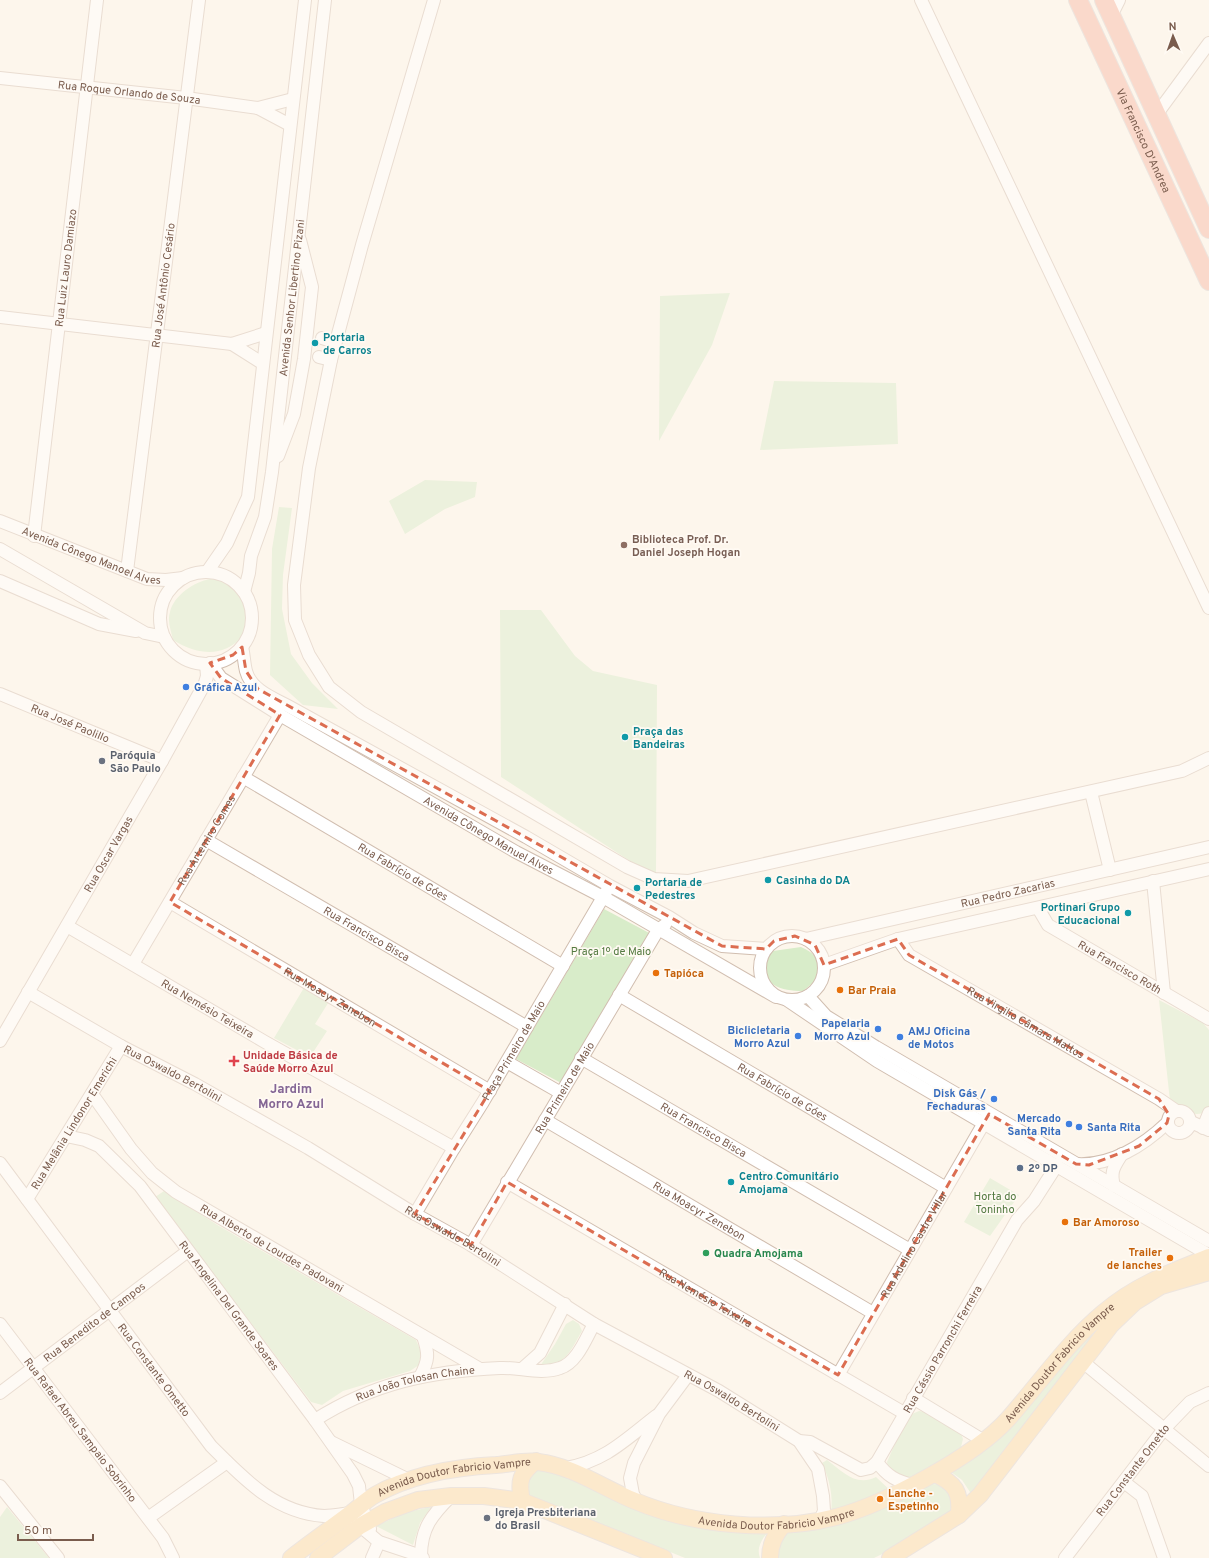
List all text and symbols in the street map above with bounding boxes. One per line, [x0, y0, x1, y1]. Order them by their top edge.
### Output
north arrow [1153, 16, 1193, 56]
text: N [1168, 20, 1177, 34]
street label: Rua Roque Orlando de Souza [57, 78, 201, 108]
street label: Via Francisco D'Andrea [1112, 87, 1173, 195]
street label: Rua Luiz Lauro Damiazo [53, 208, 80, 328]
street label: Avenida Senhor Libertino Pizani [277, 219, 308, 377]
street label: Rua José Antônio Cesário [149, 222, 179, 349]
place label: Portaria de Carros [323, 331, 372, 358]
marker: Portaria de Carros [310, 338, 320, 348]
street label: Avenida Cônego Manoel Alves [19, 524, 161, 588]
place label: Biblioteca Prof. Dr. Daniel Joseph Hogan [632, 533, 740, 560]
marker: Biblioteca Prof. Dr. Daniel Joseph Hogan [619, 540, 629, 550]
place label: Gráfica Azul [194, 681, 257, 695]
marker: Gráfica Azul [181, 682, 191, 692]
street label: Rua José Paolillo [28, 701, 111, 746]
place label: Praça das Bandeiras [633, 725, 685, 752]
marker: Praça das Bandeiras [620, 732, 630, 742]
place label: Paróquia São Paulo [110, 749, 161, 776]
marker: Paróquia São Paulo [97, 756, 107, 766]
street label: Rua Artemiro Gomes [175, 793, 239, 888]
street label: Avenida Cônego Manuel Alves [420, 794, 556, 878]
street label: Rua Oscar Vargas [81, 814, 137, 895]
street label: Rua Fabrício de Góes [355, 840, 450, 905]
place label: Casinha do DA [776, 874, 850, 888]
marker: Casinha do DA [763, 875, 773, 885]
place label: Portaria de Pedestres [645, 876, 702, 903]
street label: Rua Pedro Zacarias [960, 876, 1057, 911]
marker: Portaria de Pedestres [632, 883, 642, 893]
place label: Portinari Grupo Educacional [1041, 901, 1120, 928]
street label: Rua Francisco Bisca [321, 904, 412, 965]
marker: Portinari Grupo Educacional [1123, 908, 1133, 918]
street label: Rua Francisco Roth [1075, 938, 1164, 998]
park label: Praça 1º de Maio [571, 945, 651, 959]
street label: Rua Moacyr Zenebon [281, 965, 379, 1030]
place label: Tapióca [664, 967, 704, 981]
marker: Tapióca [651, 968, 661, 978]
street label: Rua Nemésio Teixeira [158, 977, 256, 1042]
place label: Bar Praia [848, 984, 896, 998]
street label: Rua Virgilio Câmara Mattos [964, 984, 1086, 1062]
marker: Bar Praia [835, 985, 845, 995]
street label: Praça Primeiro de Maio [479, 998, 549, 1103]
place label: Papelaria Morro Azul [814, 1017, 870, 1044]
place label: Biclicletaria Morro Azul [728, 1024, 790, 1051]
marker: Papelaria Morro Azul [873, 1024, 883, 1034]
place label: AMJ Oficina de Motos [908, 1025, 970, 1052]
marker: Biclicletaria Morro Azul [793, 1031, 803, 1041]
marker: AMJ Oficina de Motos [895, 1032, 905, 1042]
street label: Rua Primeiro de Maio [533, 1040, 598, 1137]
street label: Rua Oswaldo Bertolini [121, 1043, 224, 1106]
place label: Unidade Básica de Saúde Morro Azul [243, 1049, 338, 1076]
street label: Rua Melânia Lindonor Emerichi [28, 1055, 121, 1193]
marker: Unidade Básica de Saúde Morro Azul [228, 1055, 240, 1067]
street label: Rua Fabrício de Góes [734, 1060, 830, 1125]
district label: Jardim Morro Azul [258, 1082, 324, 1113]
place label: Disk Gás / Fechaduras [927, 1087, 986, 1114]
marker: Disk Gás / Fechaduras [989, 1094, 999, 1104]
street label: Rua Francisco Bisca [657, 1100, 749, 1161]
place label: Mercado Santa Rita [1007, 1112, 1061, 1139]
marker: Mercado Santa Rita [1064, 1119, 1074, 1129]
place label: Santa Rita [1087, 1121, 1141, 1135]
marker: Santa Rita [1074, 1122, 1084, 1132]
place label: 2º DP [1028, 1162, 1057, 1176]
marker: 2º DP [1015, 1163, 1025, 1173]
place label: Centro Comunitário Amojama [739, 1170, 839, 1197]
marker: Centro Comunitário Amojama [726, 1177, 736, 1187]
street label: Rua Moacyr Zenebon [650, 1179, 748, 1244]
street label: Rua Adelino Castro Villar [878, 1188, 951, 1301]
park label: Horta do Toninho [974, 1190, 1017, 1217]
street label: Rua Alberto de Lourdes Padovani [197, 1201, 346, 1296]
street label: Rua Oswaldo Bertolini [402, 1203, 503, 1270]
place label: Bar Amoroso [1073, 1216, 1139, 1230]
marker: Bar Amoroso [1060, 1217, 1070, 1227]
street label: Rua Angelina Del Grande Soares [175, 1238, 282, 1374]
place label: Trailer de lanches [1107, 1246, 1162, 1273]
place label: Quadra Amojama [714, 1247, 803, 1261]
marker: Quadra Amojama [701, 1248, 711, 1258]
marker: Trailer de lanches [1165, 1253, 1175, 1263]
street label: Rua Nemésio Teixeira [656, 1266, 755, 1331]
street label: Rua Benedito de Campos [41, 1280, 149, 1366]
street label: Rua Cássio Parronchi Ferreira [901, 1283, 986, 1416]
street label: Avenida Doutor Fabricio Vampre [1002, 1300, 1118, 1426]
street label: Rua Constante Ometto [114, 1321, 193, 1420]
street label: Rua Rafael Abreu Sampaio Sobrinho [20, 1355, 139, 1505]
street label: Rua João Tolosan Chaine [354, 1364, 476, 1405]
street label: Rua Oswaldo Bertolini [681, 1367, 782, 1435]
street label: Rua Constante Ometto [1094, 1421, 1173, 1519]
street label: Avenida Doutor Fabricio Vampre [375, 1455, 531, 1501]
place label: Lanche - Espetinho [888, 1487, 939, 1514]
marker: Lanche - Espetinho [875, 1494, 885, 1504]
place label: Igreja Presbiteriana do Brasil [495, 1506, 596, 1533]
street label: Avenida Doutor Fabricio Vampre [697, 1506, 857, 1534]
marker: Igreja Presbiteriana do Brasil [482, 1513, 492, 1523]
scale bar [18, 1516, 93, 1542]
text: 50 m [24, 1523, 52, 1539]

